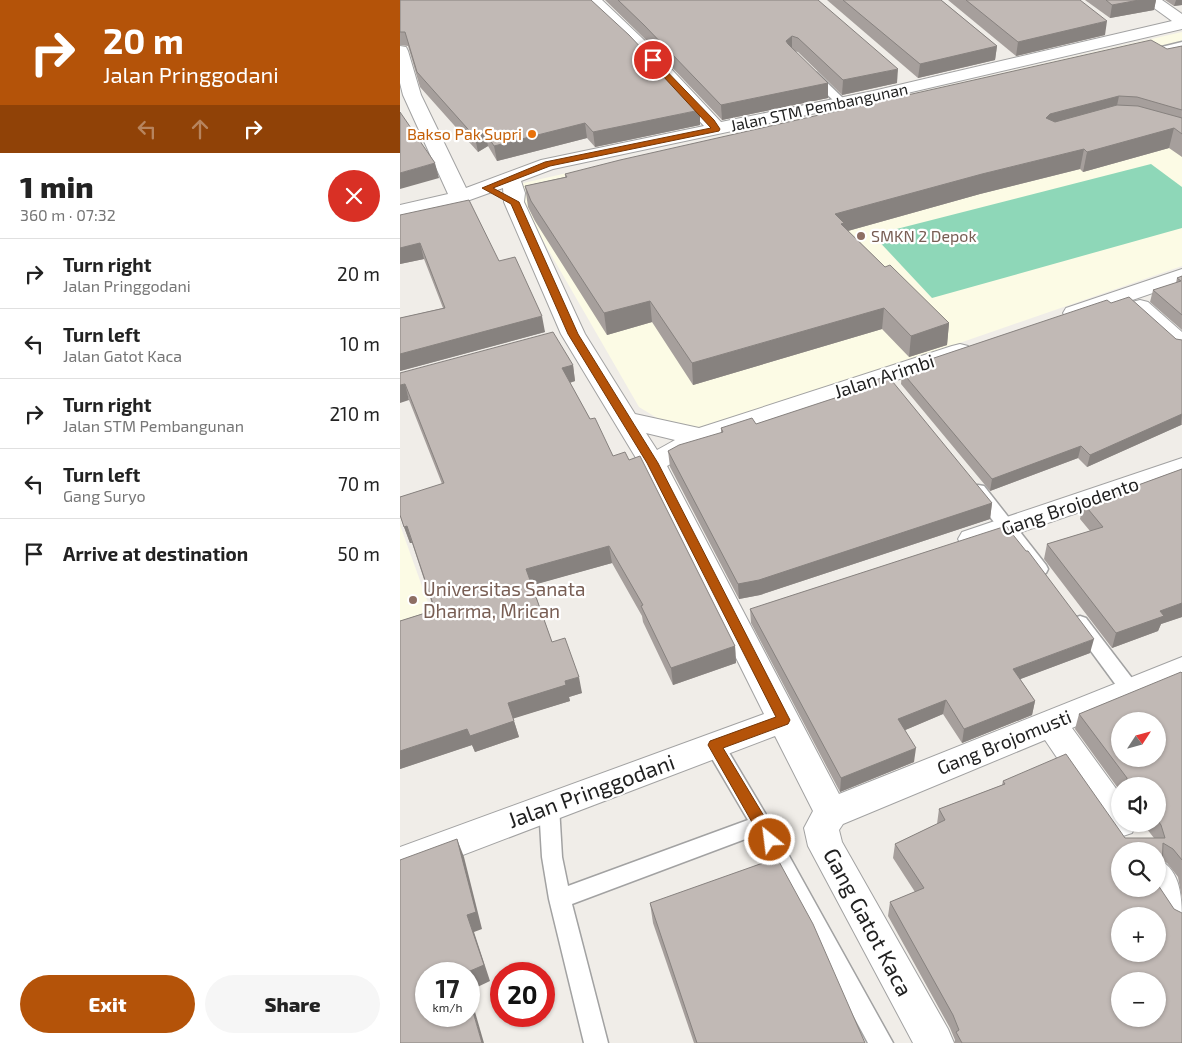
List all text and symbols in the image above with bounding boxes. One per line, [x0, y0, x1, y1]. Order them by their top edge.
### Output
text: 20 m [103, 19, 184, 61]
icon: right [20, 20, 85, 85]
pin [632, 39, 674, 81]
icon: arrive [639, 46, 667, 74]
text: Jalan Pringgodani [103, 61, 279, 87]
street label: Jalan STM Pembangunan [728, 78, 909, 135]
icon: left [133, 115, 161, 143]
icon: ahead [186, 115, 214, 143]
icon: right [239, 115, 267, 143]
place label: Bakso Pak Supri [407, 124, 522, 143]
marker: Bakso Pak Supri [526, 128, 538, 140]
text: 1 min [20, 168, 94, 204]
button: close [328, 170, 380, 222]
text: 360 m · 07:32 [20, 205, 116, 224]
place label: SMKN 2 Depok [871, 226, 977, 245]
marker: SMKN 2 Depok [855, 230, 867, 242]
text: Turn right [63, 253, 151, 276]
icon: right [20, 260, 48, 288]
text: 20 m [337, 262, 380, 285]
text: Jalan Pringgodani [63, 276, 191, 295]
text: Turn left [63, 323, 140, 346]
icon: left [20, 330, 48, 358]
text: 10 m [340, 332, 380, 355]
text: Jalan Gatot Kaca [63, 346, 182, 365]
street label: Jalan Arimbi [831, 348, 937, 403]
text: Turn right [63, 393, 151, 416]
icon: right [20, 400, 48, 428]
text: 210 m [329, 402, 380, 425]
text: Jalan STM Pembangunan [63, 416, 244, 435]
text: Turn left [63, 463, 140, 486]
icon: left [20, 470, 48, 498]
street label: Gang Brojodento [998, 471, 1142, 540]
text: 70 m [338, 472, 380, 495]
text: Gang Suryo [63, 486, 146, 505]
icon: arrive [20, 540, 48, 568]
text: Arrive at destination [63, 542, 248, 565]
text: 50 m [337, 542, 380, 565]
place label: Universitas Sanata Dharma, Mrican [423, 577, 585, 622]
marker: Universitas Sanata Dharma, Mrican [407, 594, 419, 606]
street label: Gang Brojomusti [933, 704, 1074, 779]
north arrow [1111, 712, 1166, 768]
map controls [1111, 712, 1166, 1027]
street label: Jalan Pringgodani [504, 748, 678, 832]
button: sound [1111, 777, 1166, 832]
position arrow [743, 813, 795, 865]
button: search [1111, 842, 1166, 897]
street label: Gang Gatot Kaca [819, 843, 919, 1000]
button: + [1111, 907, 1166, 962]
speed limit sign: 20 [490, 962, 555, 1027]
button: − [1111, 972, 1166, 1027]
text: 17 [435, 973, 460, 1003]
button: Exit [20, 975, 195, 1033]
button: Share [205, 975, 380, 1033]
text: km/h [433, 1000, 462, 1014]

